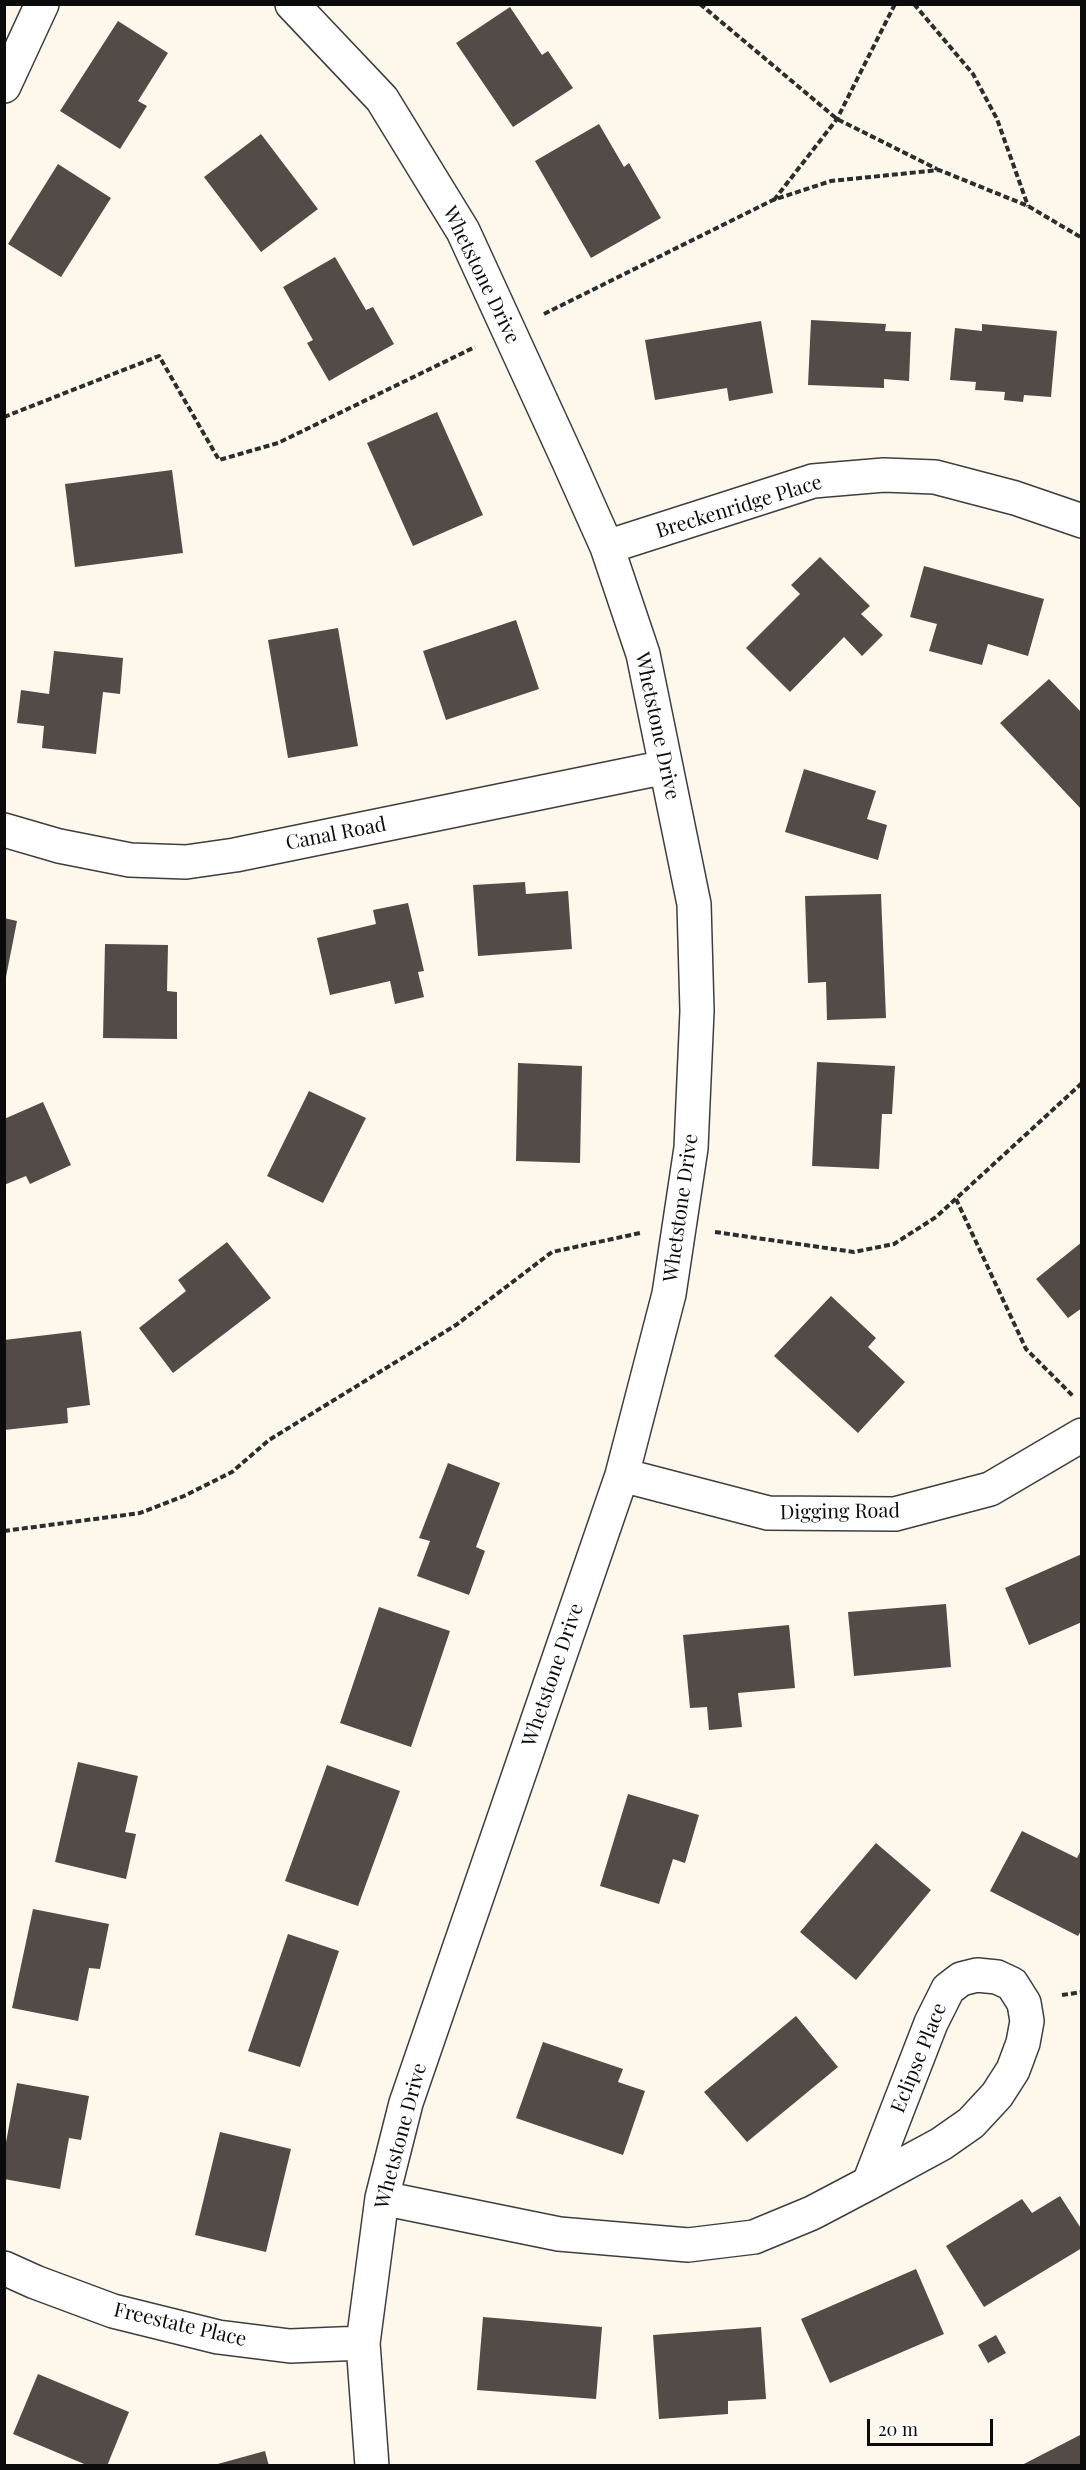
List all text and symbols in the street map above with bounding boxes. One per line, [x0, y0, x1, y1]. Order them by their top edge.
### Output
street label: Whetstone Drive [437, 202, 525, 348]
street label: Breckenridge Place [653, 470, 825, 544]
street label: Whetstone Drive [630, 650, 684, 802]
street label: Canal Road [284, 813, 388, 855]
street label: Whetstone Drive [659, 1132, 703, 1284]
street label: Digging Road [780, 1499, 900, 1525]
street label: Whetstone Drive [517, 1600, 589, 1750]
street label: Eclipse Place [886, 2000, 952, 2116]
street label: Whetstone Drive [370, 2061, 432, 2211]
street label: Freestate Place [111, 2298, 249, 2352]
scale bar [870, 2407, 996, 2445]
text: 20 m [878, 2417, 918, 2441]

